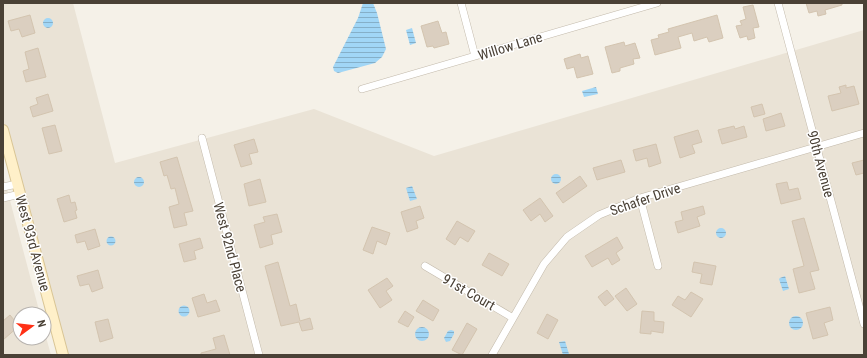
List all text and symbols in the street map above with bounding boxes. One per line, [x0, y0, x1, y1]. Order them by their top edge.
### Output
street label: Willow Lane [476, 29, 544, 63]
street label: 90th Avenue [804, 129, 838, 199]
street label: Schafer Drive [608, 179, 683, 219]
street label: West 93rd Avenue [12, 193, 54, 293]
street label: West 92nd Place [210, 200, 250, 294]
street label: 91st Court [440, 271, 498, 313]
north arrow [12, 306, 52, 346]
text: N [34, 319, 48, 329]

